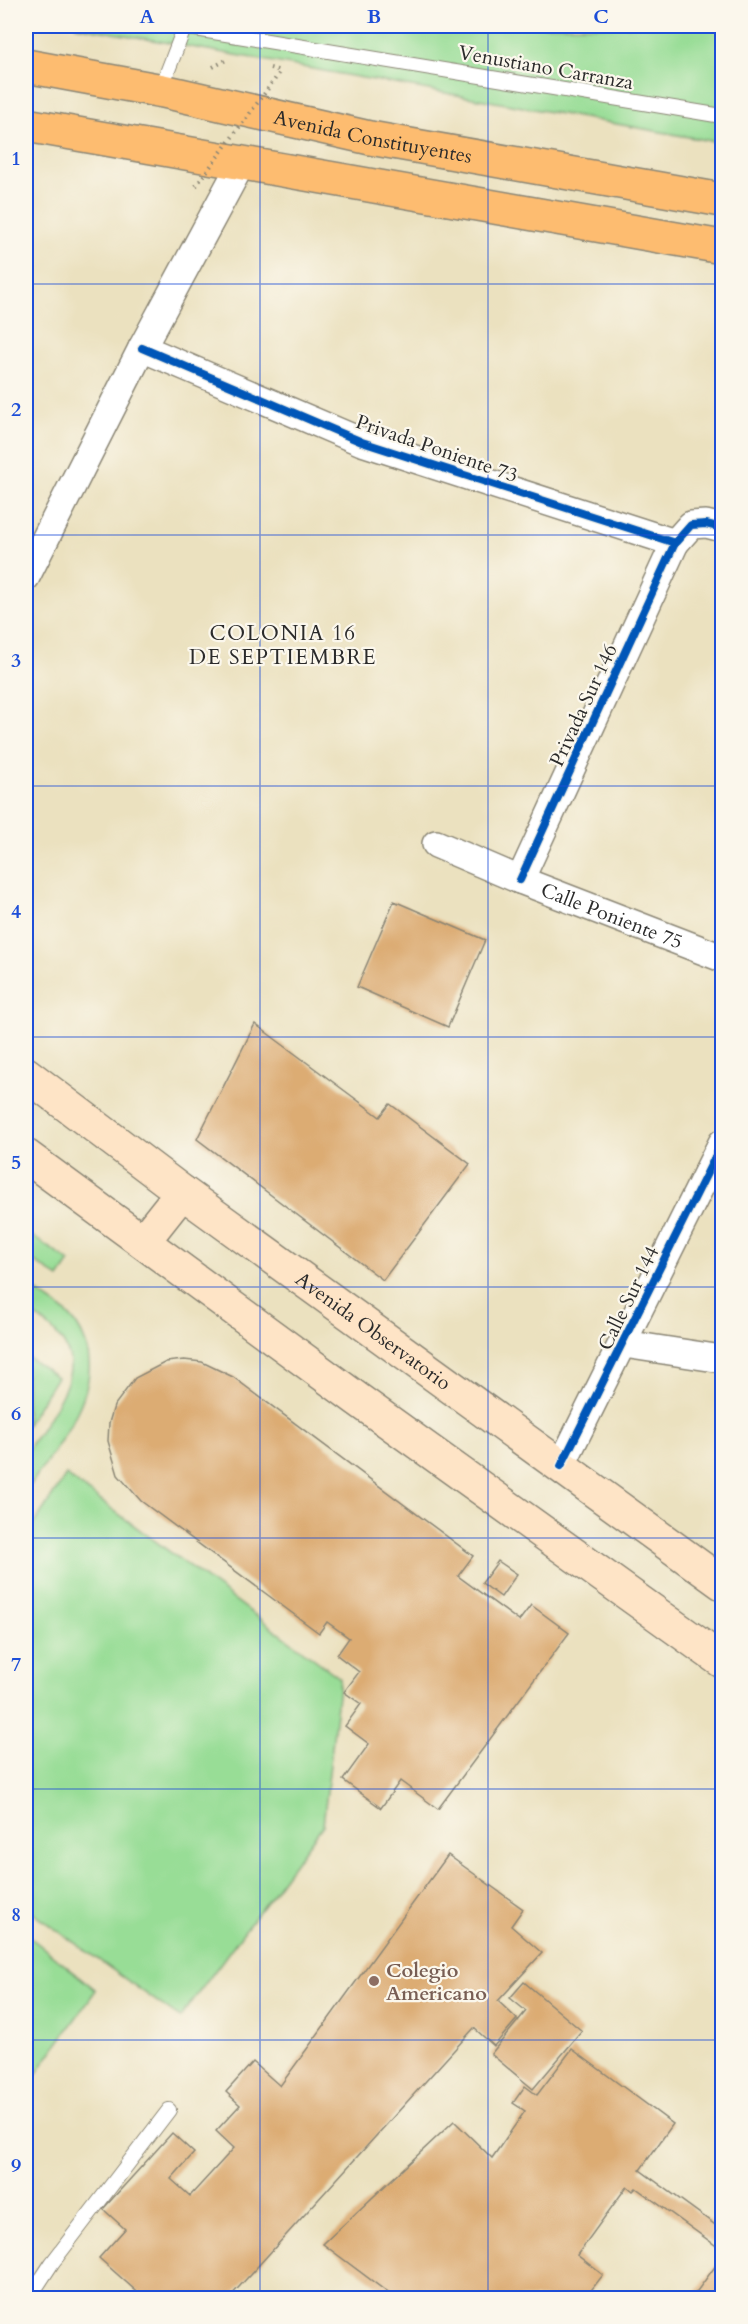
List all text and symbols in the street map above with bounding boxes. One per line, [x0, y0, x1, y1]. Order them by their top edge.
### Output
text: A [139, 3, 155, 30]
text: B [367, 3, 381, 30]
text: C [593, 3, 609, 30]
street label: Venustiano Carranza [456, 39, 636, 96]
street label: Avenida Constituyentes [271, 104, 474, 170]
text: 1 [11, 145, 21, 172]
text: 2 [11, 396, 21, 423]
street label: Privada Poniente 73 [352, 408, 521, 489]
district label: COLONIA 16 DE SEPTIEMBRE [189, 619, 377, 672]
street label: Privada Sur 146 [543, 639, 624, 771]
text: 3 [11, 647, 21, 674]
street label: Calle Poniente 75 [537, 876, 687, 956]
text: 4 [11, 898, 21, 925]
text: 5 [11, 1149, 21, 1176]
street label: Calle Sur 144 [592, 1242, 665, 1355]
street label: Avenida Observatorio [290, 1266, 457, 1397]
text: 6 [11, 1400, 21, 1427]
text: 7 [11, 1651, 21, 1678]
text: 8 [11, 1901, 21, 1928]
place label: Colegio Americano [386, 1957, 487, 2007]
marker: Colegio Americano [367, 1974, 381, 1988]
text: 9 [11, 2152, 21, 2179]

